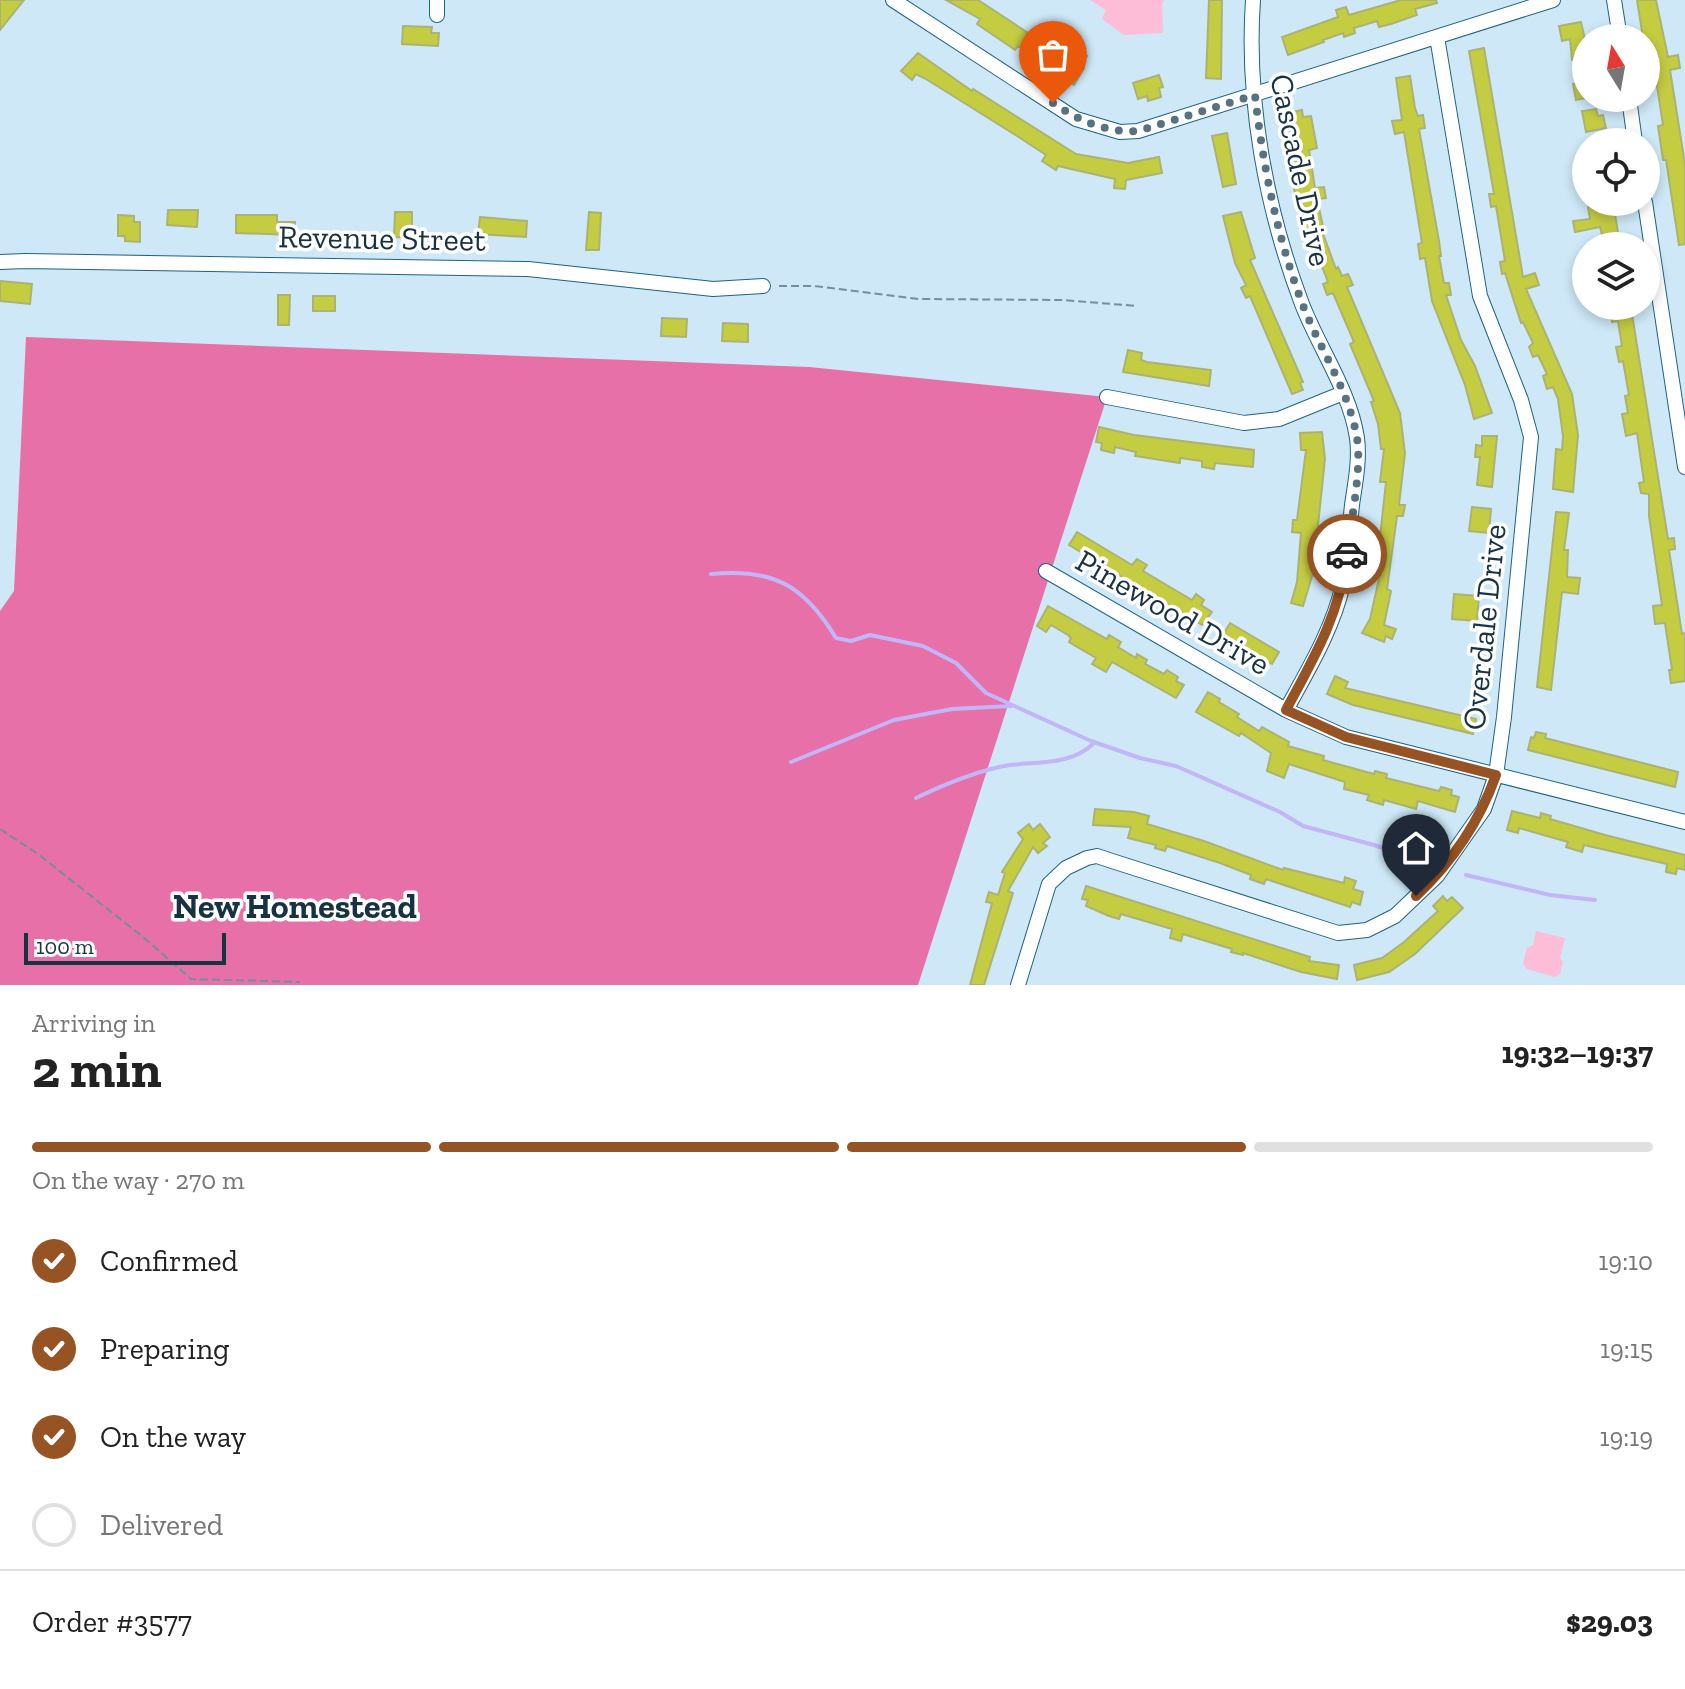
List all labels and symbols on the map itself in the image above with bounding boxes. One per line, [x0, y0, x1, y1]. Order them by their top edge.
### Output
pin [1019, 21, 1087, 103]
north arrow [1572, 24, 1660, 112]
street label: Cascade Drive [1262, 70, 1340, 270]
street label: Revenue Street [278, 217, 486, 259]
courier [1307, 514, 1387, 594]
street label: Overdale Drive [1454, 522, 1514, 732]
street label: Pinewood Drive [1069, 541, 1277, 683]
pin [1382, 814, 1450, 896]
district label: New Homestead [173, 886, 417, 927]
scale bar [24, 929, 226, 965]

